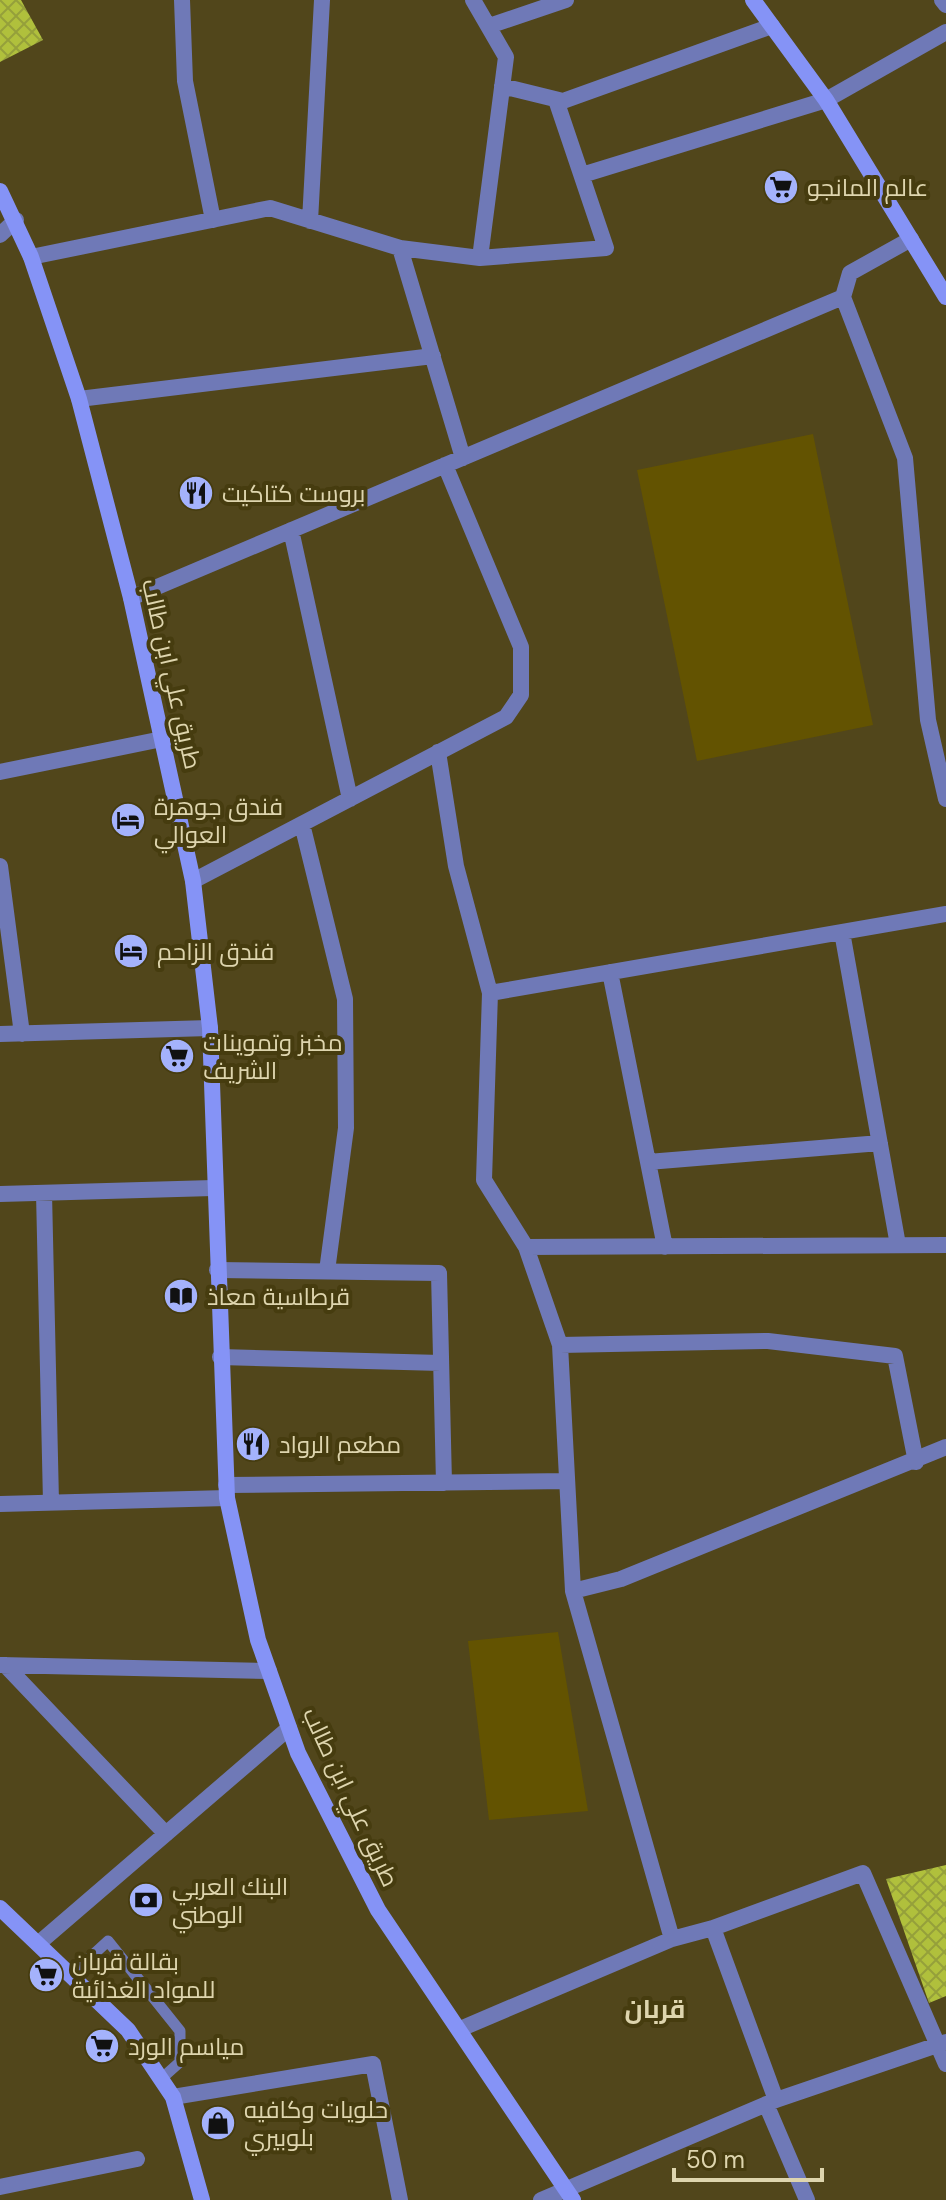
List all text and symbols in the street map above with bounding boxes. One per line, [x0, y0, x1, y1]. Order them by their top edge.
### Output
supermarket icon: عالم المانجو [762, 168, 800, 206]
place label: عالم المانجو [807, 172, 928, 204]
restaurant icon: بروست كتاكيت [177, 474, 215, 512]
place label: بروست كتاكيت [222, 478, 365, 509]
street label: طريق علي ابن طالب [131, 576, 209, 773]
place label: فندق جوهرة العوالي [154, 791, 283, 854]
hotel icon: فندق جوهرة العوالي [109, 801, 147, 839]
hotel icon: فندق الزاحم [112, 932, 150, 970]
place label: فندق الزاحم [157, 936, 274, 968]
place label: مخبز وتموينات الشريف [203, 1027, 343, 1086]
supermarket icon: مخبز وتموينات الشريف [158, 1037, 196, 1075]
library icon: قرطاسية معاذ [162, 1277, 200, 1315]
place label: قرطاسية معاذ [207, 1281, 350, 1312]
restaurant icon: مطعم الرواد [234, 1425, 272, 1463]
place label: مطعم الرواد [279, 1429, 401, 1461]
street label: طريق علي ابن طالب [292, 1702, 406, 1893]
place label: البنك العربي الوطني [172, 1871, 288, 1934]
bank icon: البنك العربي الوطني [127, 1881, 165, 1919]
place label: بقالة قربان للمواد الغذائية [72, 1946, 215, 2005]
supermarket icon: بقالة قربان للمواد الغذائية [27, 1956, 65, 1994]
district label: قربان [625, 1992, 685, 2026]
supermarket icon: مياسم الورد [83, 2027, 121, 2065]
place label: مياسم الورد [128, 2031, 244, 2063]
place label: حلويات وكافيه بلوبيري [244, 2094, 388, 2156]
shop icon: حلويات وكافيه بلوبيري [199, 2104, 237, 2142]
scale bar [674, 2132, 822, 2182]
text: 50 m [686, 2144, 745, 2175]

